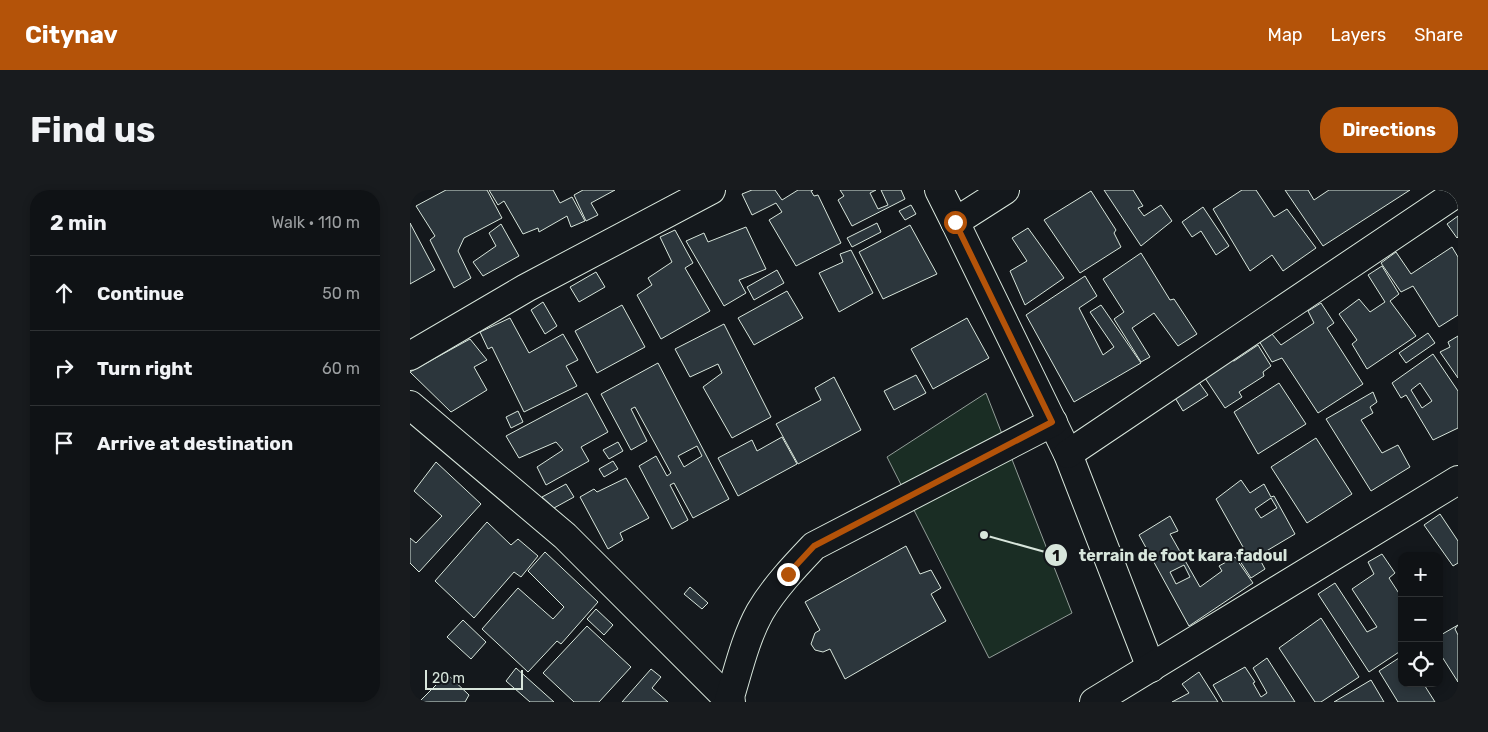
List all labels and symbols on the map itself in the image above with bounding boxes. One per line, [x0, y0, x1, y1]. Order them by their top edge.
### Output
route start [944, 211, 967, 234]
callout: terrain de foot kara fadoul [1044, 540, 1298, 571]
text: terrain de foot kara fadoul [1079, 546, 1287, 565]
text: 1 [1052, 547, 1060, 565]
route end [777, 563, 800, 586]
scale bar [425, 667, 522, 690]

